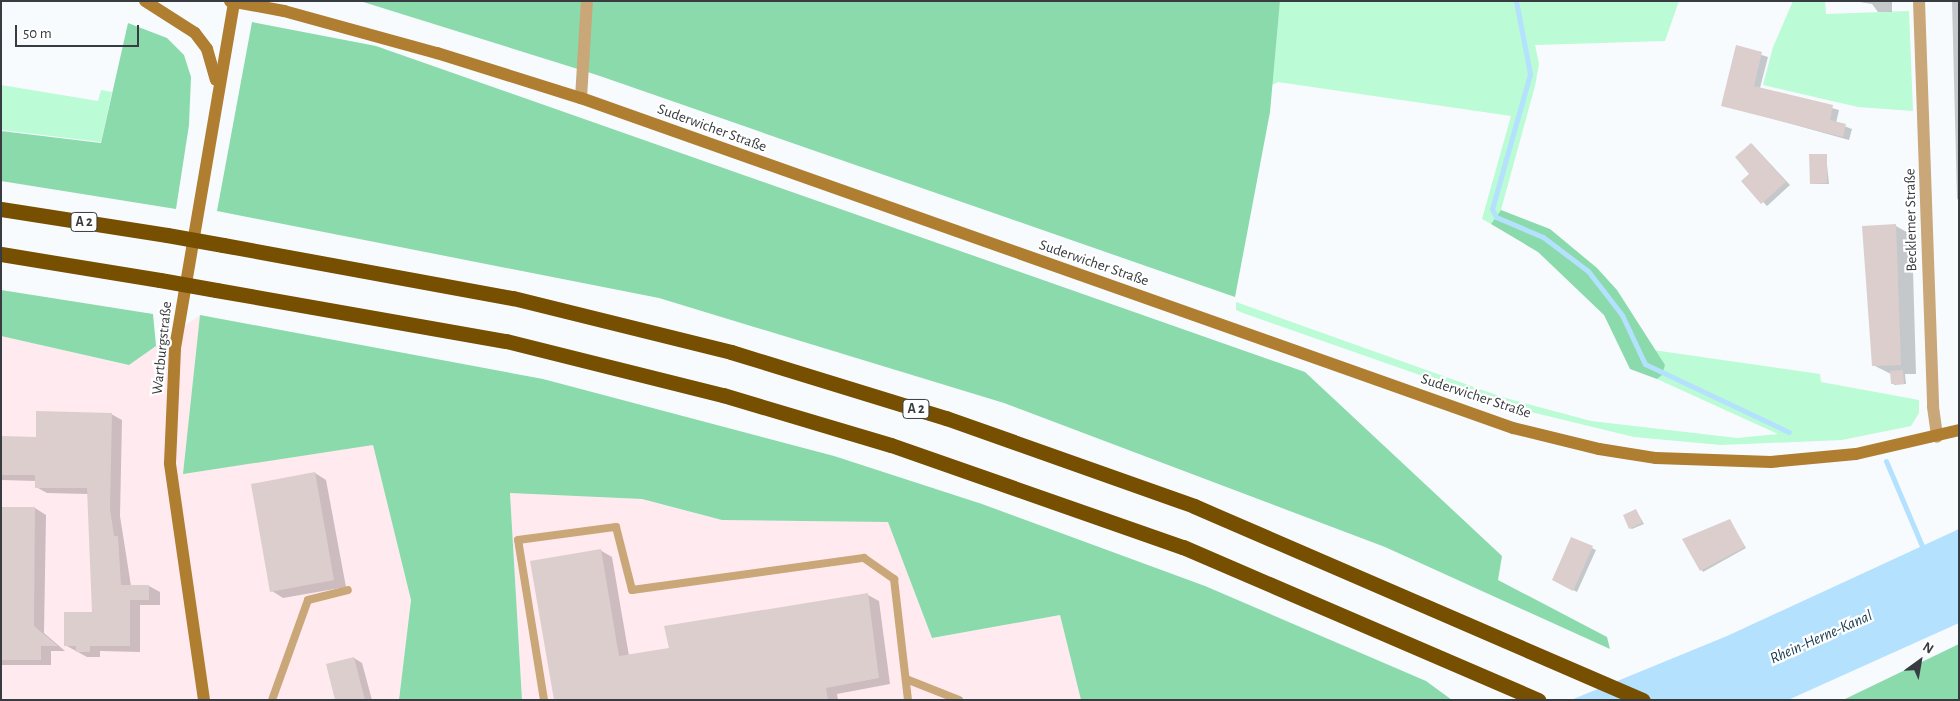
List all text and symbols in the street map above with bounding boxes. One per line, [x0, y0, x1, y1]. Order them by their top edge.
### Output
scale bar [18, 15, 141, 47]
text: 50 m [23, 26, 52, 41]
street label: Suderwicher Straße [655, 100, 769, 156]
street label: Becklemer Straße [1901, 168, 1921, 272]
road number: A 2 [70, 210, 98, 233]
street label: Suderwicher Straße [1037, 236, 1151, 290]
street label: Wartburgstraße [148, 301, 176, 395]
street label: Suderwicher Straße [1419, 370, 1533, 422]
road number: A 2 [902, 398, 930, 420]
water label: Rhein-Herne-Kanal [1767, 606, 1875, 668]
north arrow [1895, 636, 1945, 686]
text: N [1920, 640, 1936, 657]

